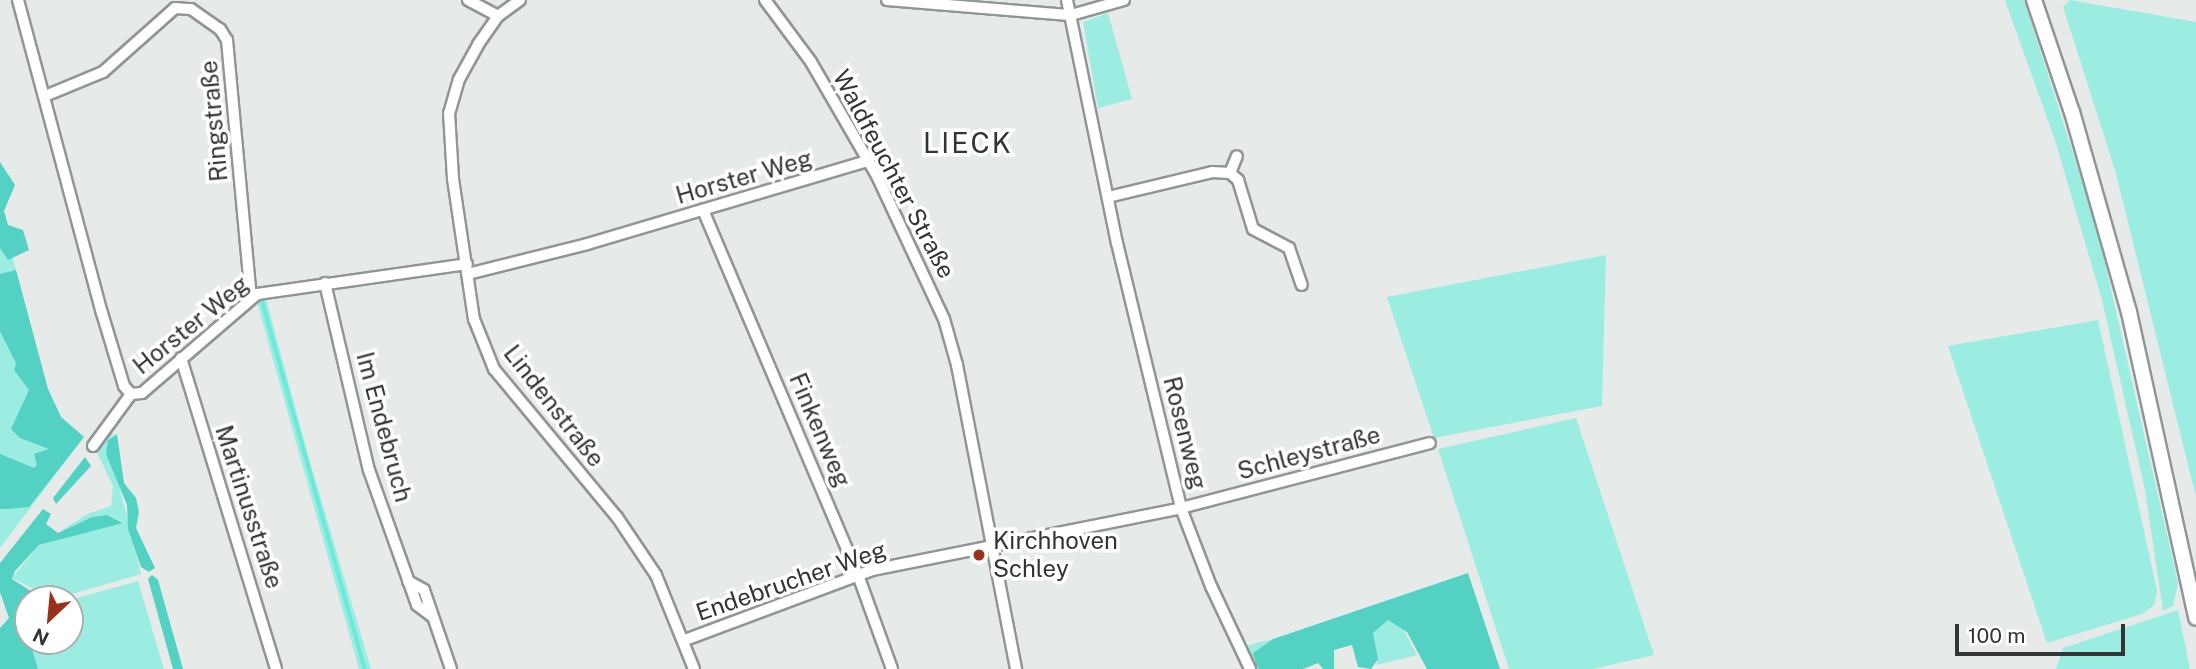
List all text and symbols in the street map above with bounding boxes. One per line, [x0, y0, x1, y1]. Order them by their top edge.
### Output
street label: Ringstraße [194, 59, 234, 183]
street label: Waldfeuchter Straße [827, 65, 961, 283]
district label: LIECK [924, 126, 1012, 160]
street label: Horster Weg [672, 144, 816, 210]
street label: Horster Weg [127, 269, 255, 381]
street label: Lindenstraße [498, 339, 610, 473]
street label: Im Endebruch [350, 349, 418, 505]
street label: Finkenweg [783, 369, 857, 491]
street label: Rosenweg [1157, 374, 1213, 492]
street label: Schleystraße [1234, 420, 1384, 486]
street label: Martinusstraße [209, 422, 289, 592]
place label: Kirchhoven Schley [993, 527, 1118, 583]
street label: Endebrucher Weg [692, 535, 890, 627]
marker: Kirchhoven Schley [971, 547, 987, 563]
north arrow [14, 585, 84, 655]
scale bar [1958, 610, 2128, 654]
text: 100 m [1968, 623, 2025, 648]
text: N [29, 624, 52, 650]

